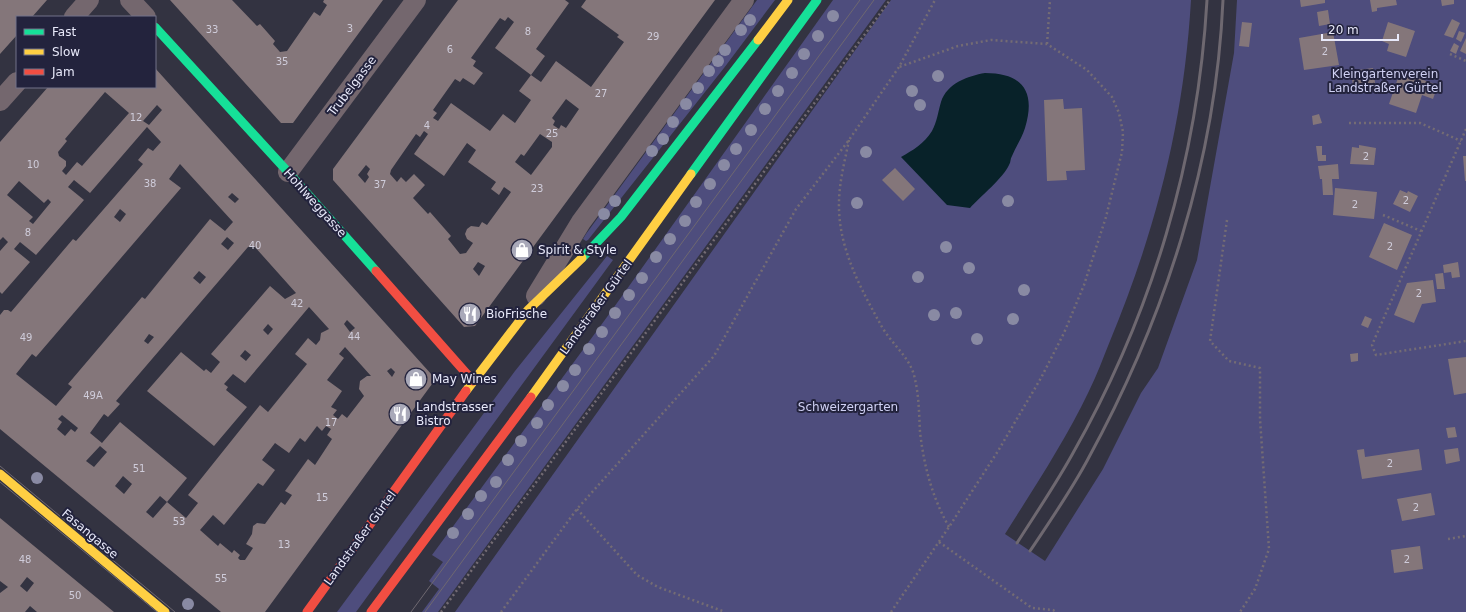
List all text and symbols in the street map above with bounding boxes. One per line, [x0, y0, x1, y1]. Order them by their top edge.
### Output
legend [16, 16, 156, 88]
scale bar [1322, 16, 1398, 42]
house number: 3 [347, 23, 353, 34]
text: 20 m [1328, 23, 1359, 37]
house number: 33 [206, 24, 218, 35]
text: Fast [52, 25, 76, 39]
house number: 8 [525, 26, 531, 37]
house number: 29 [647, 31, 659, 42]
house number: 6 [447, 44, 453, 55]
text: Slow [52, 45, 80, 59]
house number: 2 [1322, 46, 1328, 57]
street label: Trubelgasse [324, 53, 379, 119]
house number: 35 [276, 56, 288, 67]
text: Jam [51, 65, 75, 79]
park label: Kleingartenverein Landstraßer Gürtel [1328, 67, 1442, 95]
house number: 27 [595, 88, 607, 99]
house number: 12 [130, 112, 142, 123]
house number: 4 [424, 120, 430, 131]
house number: 25 [546, 128, 558, 139]
house number: 2 [1363, 151, 1369, 162]
house number: 10 [27, 159, 39, 170]
street label: Hohlweggasse [281, 166, 349, 240]
house number: 38 [144, 178, 156, 189]
house number: 37 [374, 179, 386, 190]
house number: 23 [531, 183, 543, 194]
house number: 2 [1403, 195, 1409, 206]
house number: 2 [1352, 199, 1358, 210]
house number: 8 [25, 227, 31, 238]
shop icon: Spirit & Style [509, 237, 535, 263]
house number: 40 [249, 240, 261, 251]
house number: 2 [1387, 241, 1393, 252]
place label: Spirit & Style [538, 243, 617, 257]
street label: Landstraßer Gürtel [557, 257, 635, 357]
house number: 2 [1416, 288, 1422, 299]
house number: 42 [291, 298, 303, 309]
restaurant icon: BioFrische [457, 301, 483, 327]
place label: BioFrische [486, 307, 547, 321]
house number: 44 [348, 331, 360, 342]
house number: 49 [20, 332, 32, 343]
shop icon: May Wines [403, 366, 429, 392]
place label: May Wines [432, 372, 497, 386]
house number: 49A [83, 390, 103, 401]
place label: Landstrasser Bistro [416, 400, 493, 428]
park label: Schweizergarten [798, 400, 898, 414]
restaurant icon: Landstrasser Bistro [387, 401, 413, 427]
house number: 17 [325, 417, 337, 428]
house number: 2 [1387, 458, 1393, 469]
house number: 51 [133, 463, 145, 474]
street label: Landstraßer Gürtel [321, 488, 399, 588]
house number: 15 [316, 492, 328, 503]
house number: 2 [1413, 502, 1419, 513]
street label: Fasangasse [59, 506, 121, 562]
house number: 53 [173, 516, 185, 527]
house number: 13 [278, 539, 290, 550]
house number: 48 [19, 554, 31, 565]
house number: 2 [1404, 554, 1410, 565]
house number: 55 [215, 573, 227, 584]
house number: 50 [69, 590, 81, 601]

